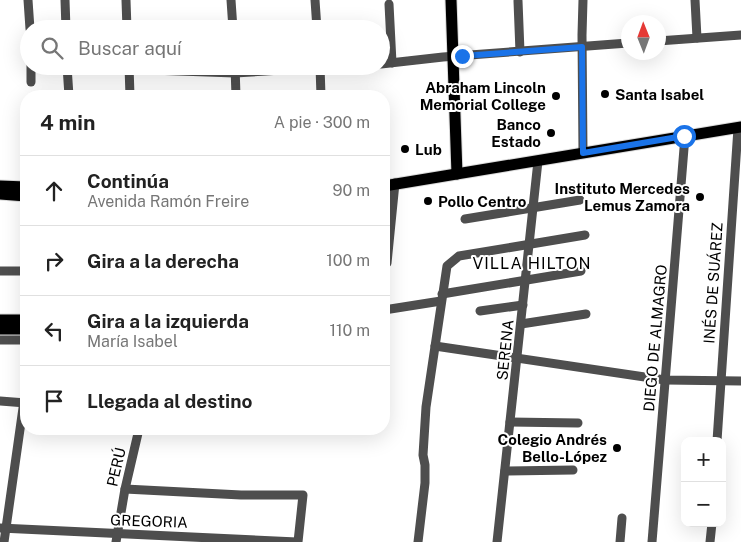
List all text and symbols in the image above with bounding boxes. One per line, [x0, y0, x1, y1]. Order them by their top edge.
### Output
north arrow [621, 15, 666, 60]
search box [20, 20, 390, 75]
icon: search [38, 34, 66, 62]
text: Buscar aquí [78, 37, 182, 59]
route end [451, 45, 474, 68]
place label: Abraham Lincoln Memorial College [420, 79, 546, 113]
place label: Santa Isabel [615, 86, 704, 103]
marker: Santa Isabel [599, 88, 611, 100]
marker: Abraham Lincoln Memorial College [550, 90, 562, 102]
text: 4 min [40, 110, 95, 135]
text: A pie · 300 m [274, 113, 370, 132]
place label: Banco Estado [491, 116, 541, 150]
route start [673, 125, 696, 148]
marker: Banco Estado [545, 127, 557, 139]
place label: Lub [415, 141, 442, 158]
marker: Lub [399, 143, 411, 155]
text: Continúa [87, 170, 169, 192]
icon: ahead [40, 177, 68, 205]
place label: Instituto Mercedes Lemus Zamora [555, 180, 690, 214]
text: 90 m [333, 181, 370, 200]
marker: Instituto Mercedes Lemus Zamora [694, 191, 706, 203]
text: Avenida Ramón Freire [87, 192, 249, 211]
place label: Pollo Centro [438, 193, 527, 210]
marker: Pollo Centro [422, 195, 434, 207]
street label: INÉS DE SUÁREZ [700, 222, 726, 344]
icon: right [40, 247, 68, 275]
text: Gira a la derecha [87, 250, 239, 272]
text: 100 m [326, 251, 370, 270]
district label: VILLA HILTON [473, 254, 591, 273]
street label: DIEGO DE ALMAGRO [640, 264, 670, 412]
text: Gira a la izquierda [87, 310, 249, 332]
icon: left [40, 317, 68, 345]
street label: SERENA [493, 318, 517, 381]
text: 110 m [329, 321, 370, 340]
text: María Isabel [87, 332, 178, 351]
icon: arrive [40, 387, 68, 415]
text: Llegada al destino [87, 390, 252, 412]
place label: Colegio Andrés Bello-López [497, 431, 607, 465]
map controls [681, 437, 726, 527]
button: + [681, 437, 726, 482]
marker: Colegio Andrés Bello-López [611, 442, 623, 454]
street label: PERÚ [102, 446, 129, 488]
button: − [681, 482, 726, 527]
street label: GREGORIA [110, 511, 188, 531]

